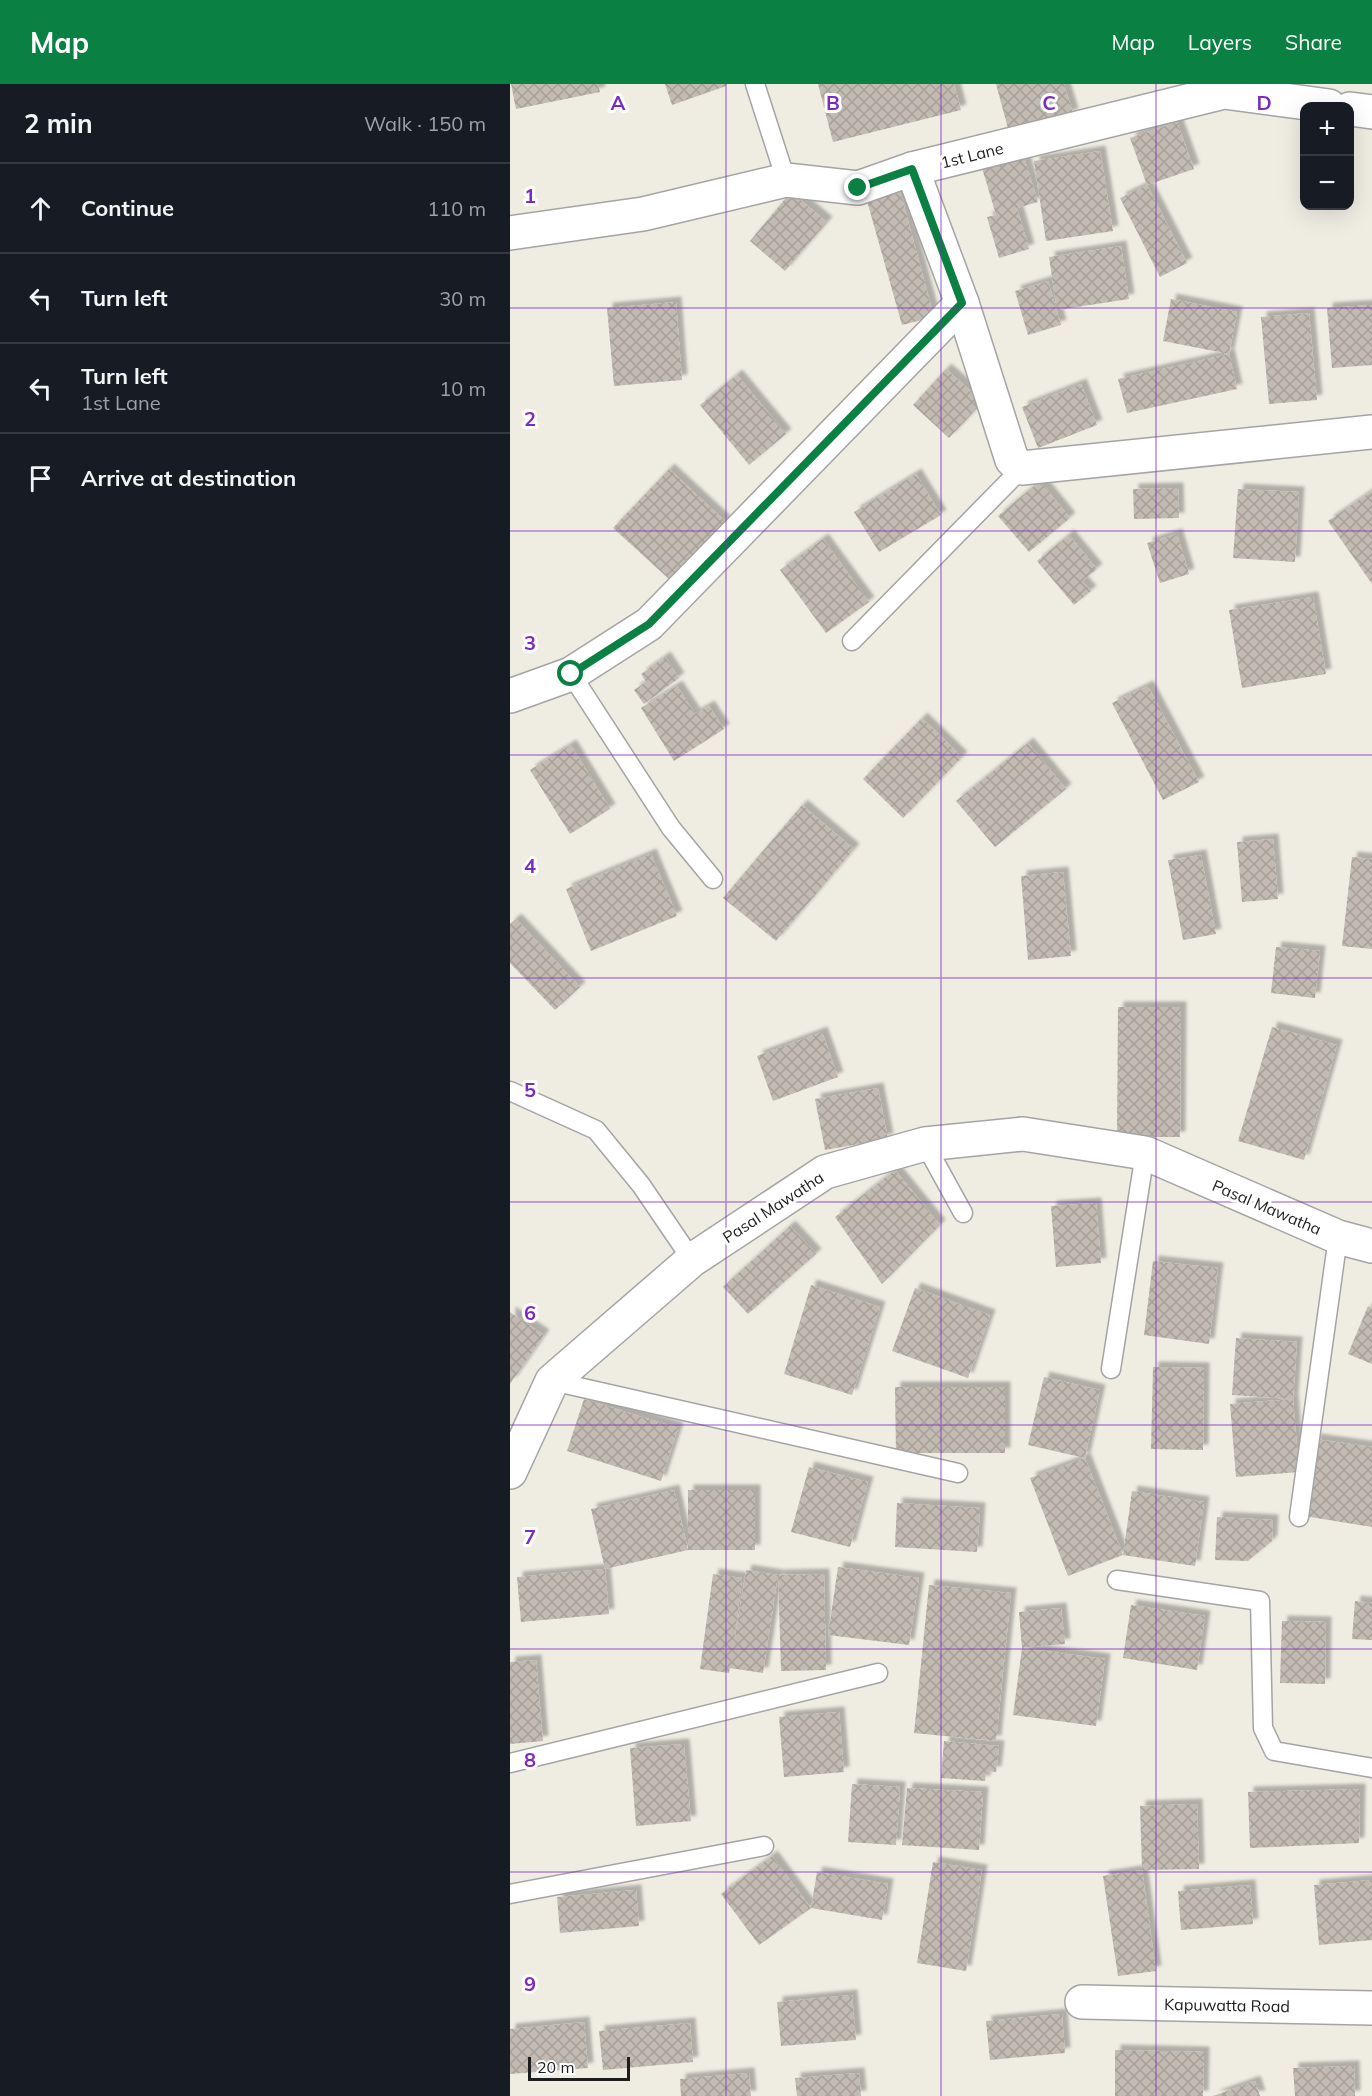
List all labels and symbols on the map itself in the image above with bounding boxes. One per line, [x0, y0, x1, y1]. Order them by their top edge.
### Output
text: A [611, 90, 626, 115]
text: B [826, 90, 840, 115]
text: C [1042, 90, 1056, 115]
text: D [1256, 90, 1272, 115]
street label: 1st Lane [939, 138, 1005, 172]
route end [844, 174, 870, 200]
text: 1 [524, 183, 536, 208]
text: 2 [524, 406, 536, 431]
text: 3 [524, 630, 536, 655]
route start [557, 660, 583, 686]
text: 4 [524, 853, 536, 878]
text: 5 [524, 1077, 536, 1102]
street label: Pasal Mawatha [719, 1167, 827, 1247]
street label: Pasal Mawatha [1210, 1175, 1324, 1239]
text: 6 [524, 1300, 536, 1325]
text: 7 [524, 1524, 536, 1549]
text: 8 [524, 1747, 536, 1772]
text: 9 [524, 1971, 536, 1996]
street label: Kapuwatta Road [1164, 1994, 1290, 2016]
scale bar [528, 2054, 630, 2082]

